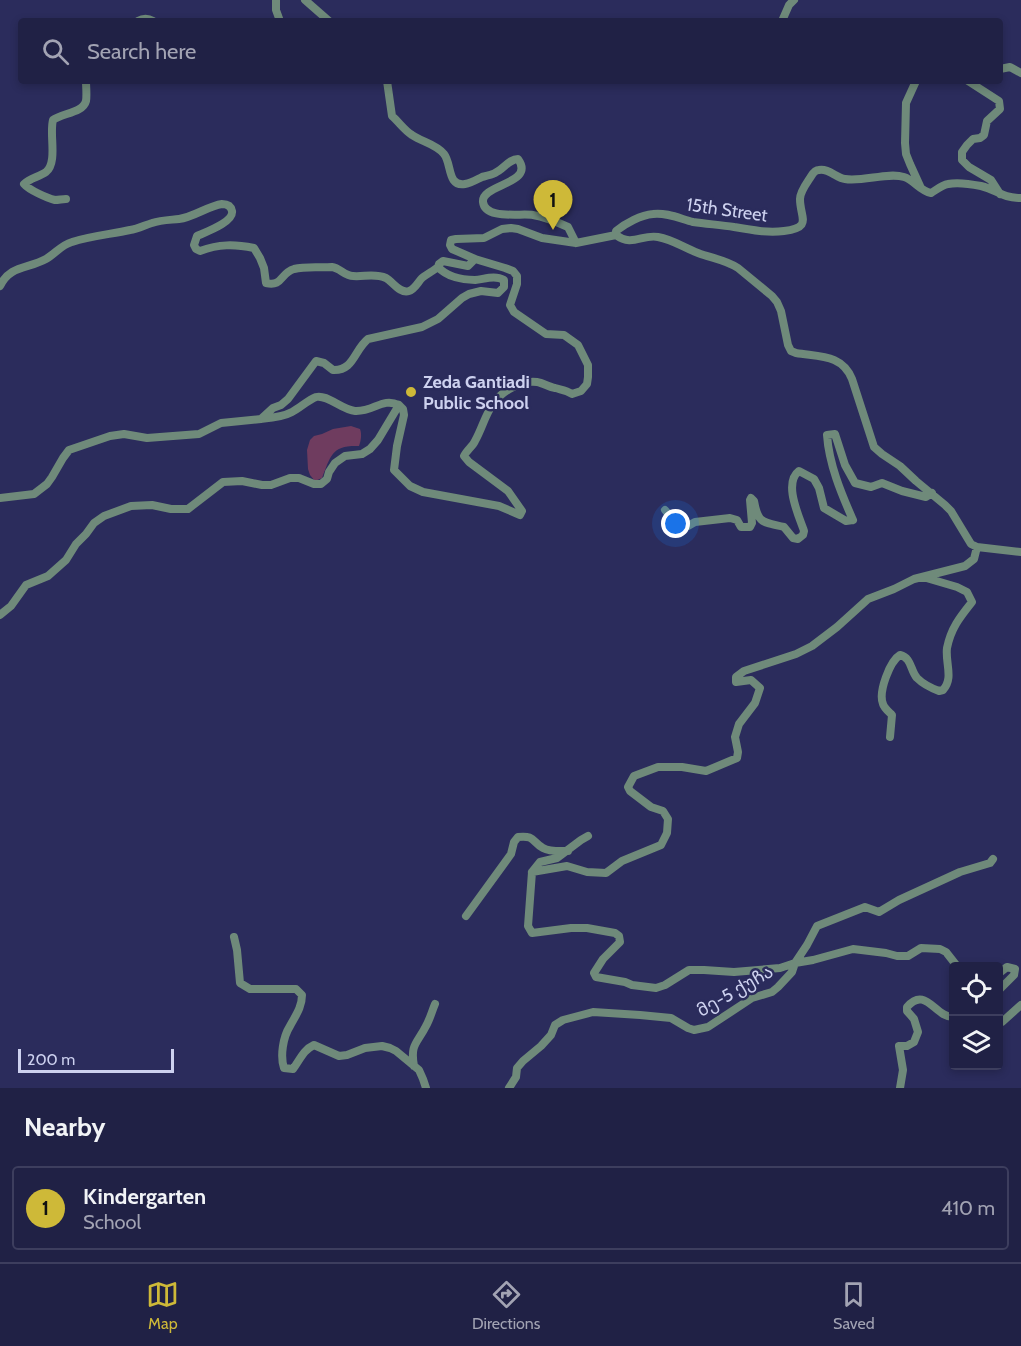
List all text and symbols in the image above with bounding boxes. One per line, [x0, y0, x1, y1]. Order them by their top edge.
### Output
search box [18, 18, 1003, 84]
icon: search [39, 35, 72, 68]
text: Search here [87, 38, 196, 65]
pin: 1 [534, 180, 572, 230]
street label: 15th Street [685, 193, 769, 227]
place label: Zeda Gantiadi Public School [423, 371, 530, 414]
marker: Zeda Gantiadi Public School [404, 385, 418, 399]
your location [661, 509, 690, 538]
street label: მე-5 ქუჩა [693, 960, 777, 1022]
map controls [949, 962, 1003, 1070]
button: locate [949, 962, 1003, 1016]
button: layers [949, 1016, 1003, 1070]
scale bar [18, 1046, 174, 1074]
text: 200 m [27, 1050, 75, 1069]
text: Nearby [24, 1111, 105, 1143]
text: Kindergarten [83, 1183, 206, 1210]
text: 1 [42, 1196, 49, 1220]
text: 410 m [941, 1196, 995, 1220]
text: School [83, 1210, 141, 1234]
tab: Map [146, 1278, 179, 1333]
tab: Directions [472, 1278, 540, 1333]
tab: Saved [833, 1278, 875, 1333]

